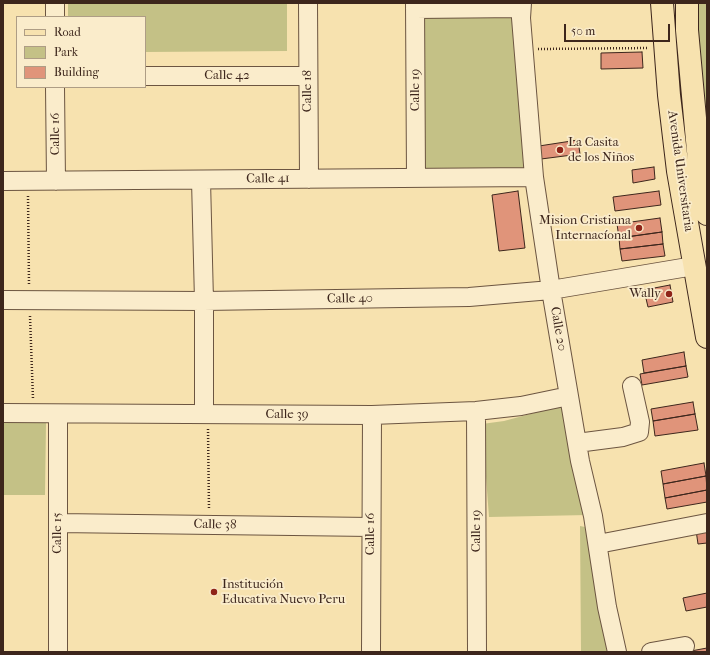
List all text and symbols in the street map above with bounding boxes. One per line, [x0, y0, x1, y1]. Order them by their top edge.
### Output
legend [16, 16, 146, 88]
scale bar [566, 16, 672, 42]
text: 50 m [571, 24, 595, 38]
text: Road [54, 25, 81, 39]
text: Park [54, 45, 78, 59]
text: Building [54, 65, 99, 79]
street label: Calle 42 [204, 68, 250, 84]
street label: Calle 19 [408, 69, 424, 111]
street label: Calle 18 [300, 70, 316, 112]
street label: Avenida Universitaria [664, 109, 696, 233]
street label: Calle 16 [48, 113, 64, 155]
place label: La Casita de los Niños [568, 135, 634, 166]
marker: La Casita de los Niños [555, 145, 565, 155]
street label: Calle 41 [246, 171, 290, 187]
place label: Mision Cristiana Internacíonal [539, 213, 631, 244]
marker: Mision Cristiana Internacíonal [634, 223, 644, 233]
place label: Wally [629, 286, 661, 302]
marker: Wally [664, 289, 674, 299]
street label: Calle 40 [327, 291, 373, 307]
street label: Calle 20 [546, 306, 570, 352]
street label: Calle 39 [265, 407, 309, 423]
street label: Calle 19 [469, 510, 485, 552]
street label: Calle 15 [50, 512, 66, 554]
street label: Calle 16 [363, 513, 379, 555]
street label: Calle 38 [193, 517, 237, 533]
place label: Institución Educativa Nuevo Peru [222, 577, 345, 608]
marker: Institución Educativa Nuevo Peru [209, 587, 219, 597]

